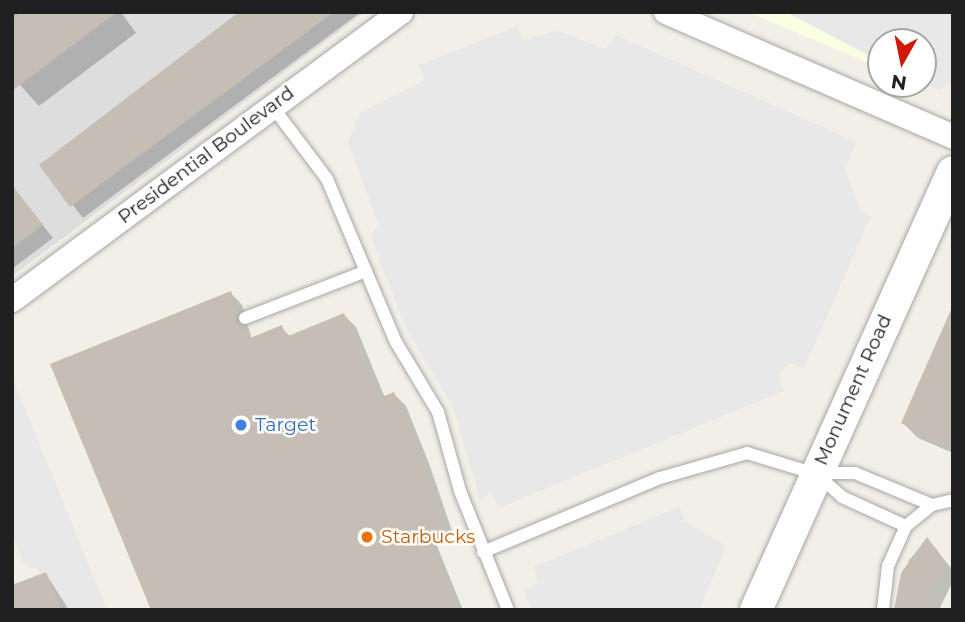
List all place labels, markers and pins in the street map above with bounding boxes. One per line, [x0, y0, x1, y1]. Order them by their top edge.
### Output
place label: Target [255, 414, 316, 436]
marker: Target [233, 417, 249, 433]
place label: Starbucks [381, 526, 475, 548]
marker: Starbucks [359, 529, 375, 545]

